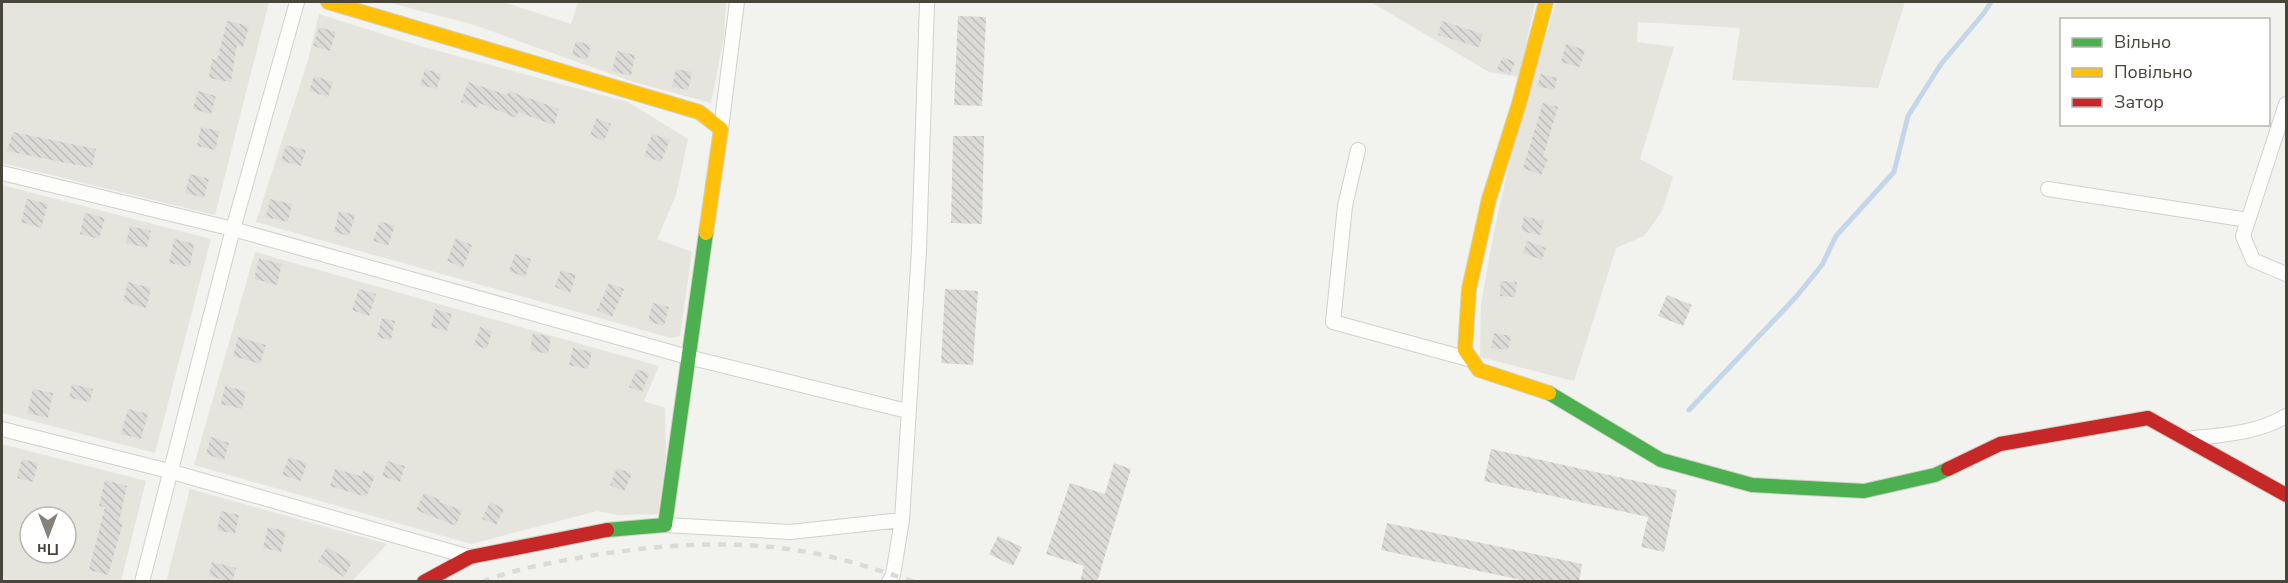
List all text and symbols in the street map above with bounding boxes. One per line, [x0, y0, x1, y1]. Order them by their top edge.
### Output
legend [2060, 18, 2270, 126]
text: Вільно [2114, 30, 2171, 54]
text: Повільно [2114, 60, 2193, 84]
text: Затор [2114, 90, 2164, 114]
north arrow [18, 505, 78, 565]
text: Пн [37, 538, 59, 560]

